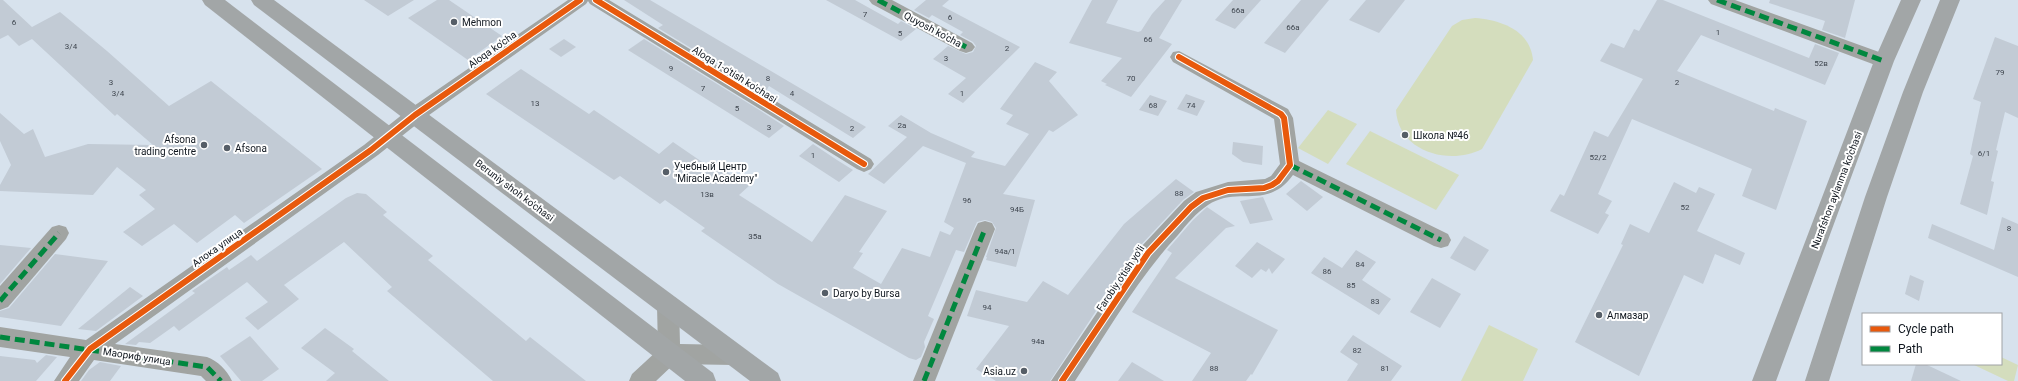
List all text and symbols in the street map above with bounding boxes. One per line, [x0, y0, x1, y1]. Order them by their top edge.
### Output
house number: 66a [1231, 6, 1245, 15]
house number: 7 [863, 10, 868, 19]
street label: Quyosh ko'cha [902, 10, 963, 49]
house number: 6 [948, 13, 953, 22]
marker: Mehmon [449, 17, 459, 27]
place label: Mehmon [462, 17, 502, 28]
house number: 6 [12, 18, 17, 27]
house number: 66a [1286, 23, 1300, 32]
house number: 1 [1716, 28, 1720, 37]
street label: Aloqa ko'cha [466, 29, 518, 70]
house number: 5 [898, 29, 903, 38]
house number: 66 [1144, 35, 1153, 44]
house number: 3/4 [65, 42, 78, 51]
street label: Aloqa 1-o'tish ko'chasi [690, 44, 779, 105]
house number: 2 [1005, 44, 1010, 53]
house number: 3 [944, 54, 948, 63]
house number: 52в [1814, 59, 1828, 68]
house number: 9 [669, 64, 673, 73]
house number: 79 [1996, 68, 2005, 77]
house number: 8 [766, 74, 771, 83]
house number: 70 [1127, 74, 1136, 83]
house number: 3 [109, 78, 113, 87]
house number: 2 [1675, 78, 1680, 87]
house number: 7 [701, 84, 706, 93]
house number: 3/4 [112, 89, 125, 98]
house number: 4 [790, 89, 795, 98]
house number: 1 [960, 89, 964, 98]
house number: 13 [531, 99, 540, 108]
house number: 68 [1149, 101, 1158, 110]
house number: 74 [1187, 101, 1196, 110]
house number: 5 [735, 104, 740, 113]
house number: 2a [898, 121, 906, 130]
house number: 3 [767, 123, 771, 132]
house number: 2 [850, 124, 855, 133]
marker: Школа №46 [1400, 130, 1410, 140]
place label: Школа №46 [1413, 130, 1469, 141]
street label: Nurafshon aylanma ko'chasi [1809, 130, 1864, 250]
place label: Afsona trading centre [134, 134, 196, 157]
marker: Afsona trading centre [199, 140, 209, 150]
marker: Afsona [222, 143, 232, 153]
place label: Afsona [235, 143, 267, 154]
house number: 6/1 [1978, 149, 1990, 158]
house number: 1 [811, 151, 815, 160]
house number: 52/2 [1590, 153, 1607, 162]
street label: Beruniy shoh ko'chasi [473, 157, 556, 223]
place label: Учебный Центр "Miracle Academy" [674, 161, 757, 184]
marker: Учебный Центр "Miracle Academy" [661, 167, 671, 177]
house number: 88 [1175, 189, 1184, 198]
house number: 13в [700, 190, 714, 199]
house number: 96 [963, 196, 972, 205]
house number: 52 [1681, 203, 1690, 212]
house number: 94Б [1010, 205, 1024, 214]
house number: 8 [2007, 224, 2012, 233]
street label: Алока улица [190, 226, 245, 269]
house number: 35a [748, 232, 762, 241]
street label: Farobiy o'tish yo'li [1094, 243, 1147, 313]
house number: 94a/1 [994, 247, 1016, 256]
house number: 84 [1356, 260, 1365, 269]
house number: 86 [1323, 267, 1332, 276]
house number: 85 [1347, 281, 1356, 290]
marker: Daryo by Bursa [820, 288, 830, 298]
place label: Daryo by Bursa [833, 288, 900, 299]
house number: 83 [1371, 297, 1380, 306]
house number: 94 [983, 303, 992, 312]
marker: Алмазар [1594, 310, 1604, 320]
place label: Алмазар [1607, 310, 1649, 321]
legend [1862, 313, 2002, 365]
text: Cycle path [1898, 322, 1954, 336]
house number: 94a [1031, 337, 1045, 346]
text: Path [1898, 342, 1923, 356]
street label: Маориф улица [102, 346, 172, 367]
house number: 82 [1353, 346, 1362, 355]
house number: 88 [1210, 364, 1219, 373]
house number: 81 [1381, 364, 1390, 373]
place label: Asia.uz [983, 366, 1016, 377]
marker: Asia.uz [1019, 366, 1029, 376]

